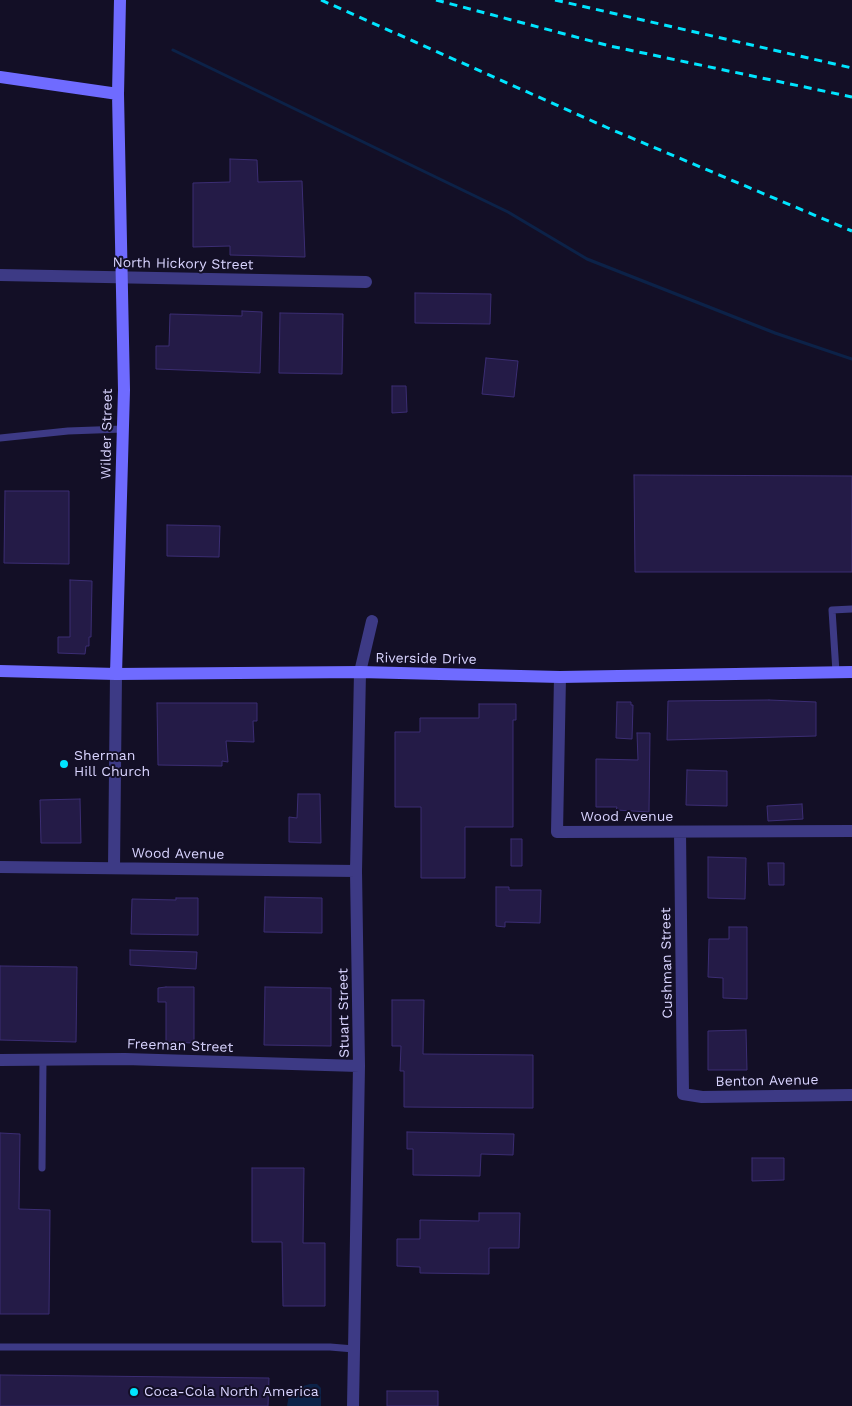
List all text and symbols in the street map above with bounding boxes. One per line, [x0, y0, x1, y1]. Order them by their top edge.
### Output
street label: North Hickory Street [112, 254, 254, 274]
street label: Wilder Street [98, 388, 116, 480]
street label: Riverside Drive [375, 650, 477, 668]
place label: Sherman Hill Church [74, 748, 150, 780]
marker: Sherman Hill Church [58, 758, 70, 770]
street label: Wood Avenue [581, 809, 673, 825]
street label: Wood Avenue [131, 845, 225, 863]
street label: Cushman Street [658, 907, 676, 1019]
street label: Stuart Street [335, 968, 353, 1058]
street label: Freeman Street [127, 1036, 233, 1056]
street label: Benton Avenue [715, 1072, 819, 1090]
place label: Coca-Cola North America [144, 1384, 319, 1400]
marker: Coca-Cola North America [128, 1386, 140, 1398]

